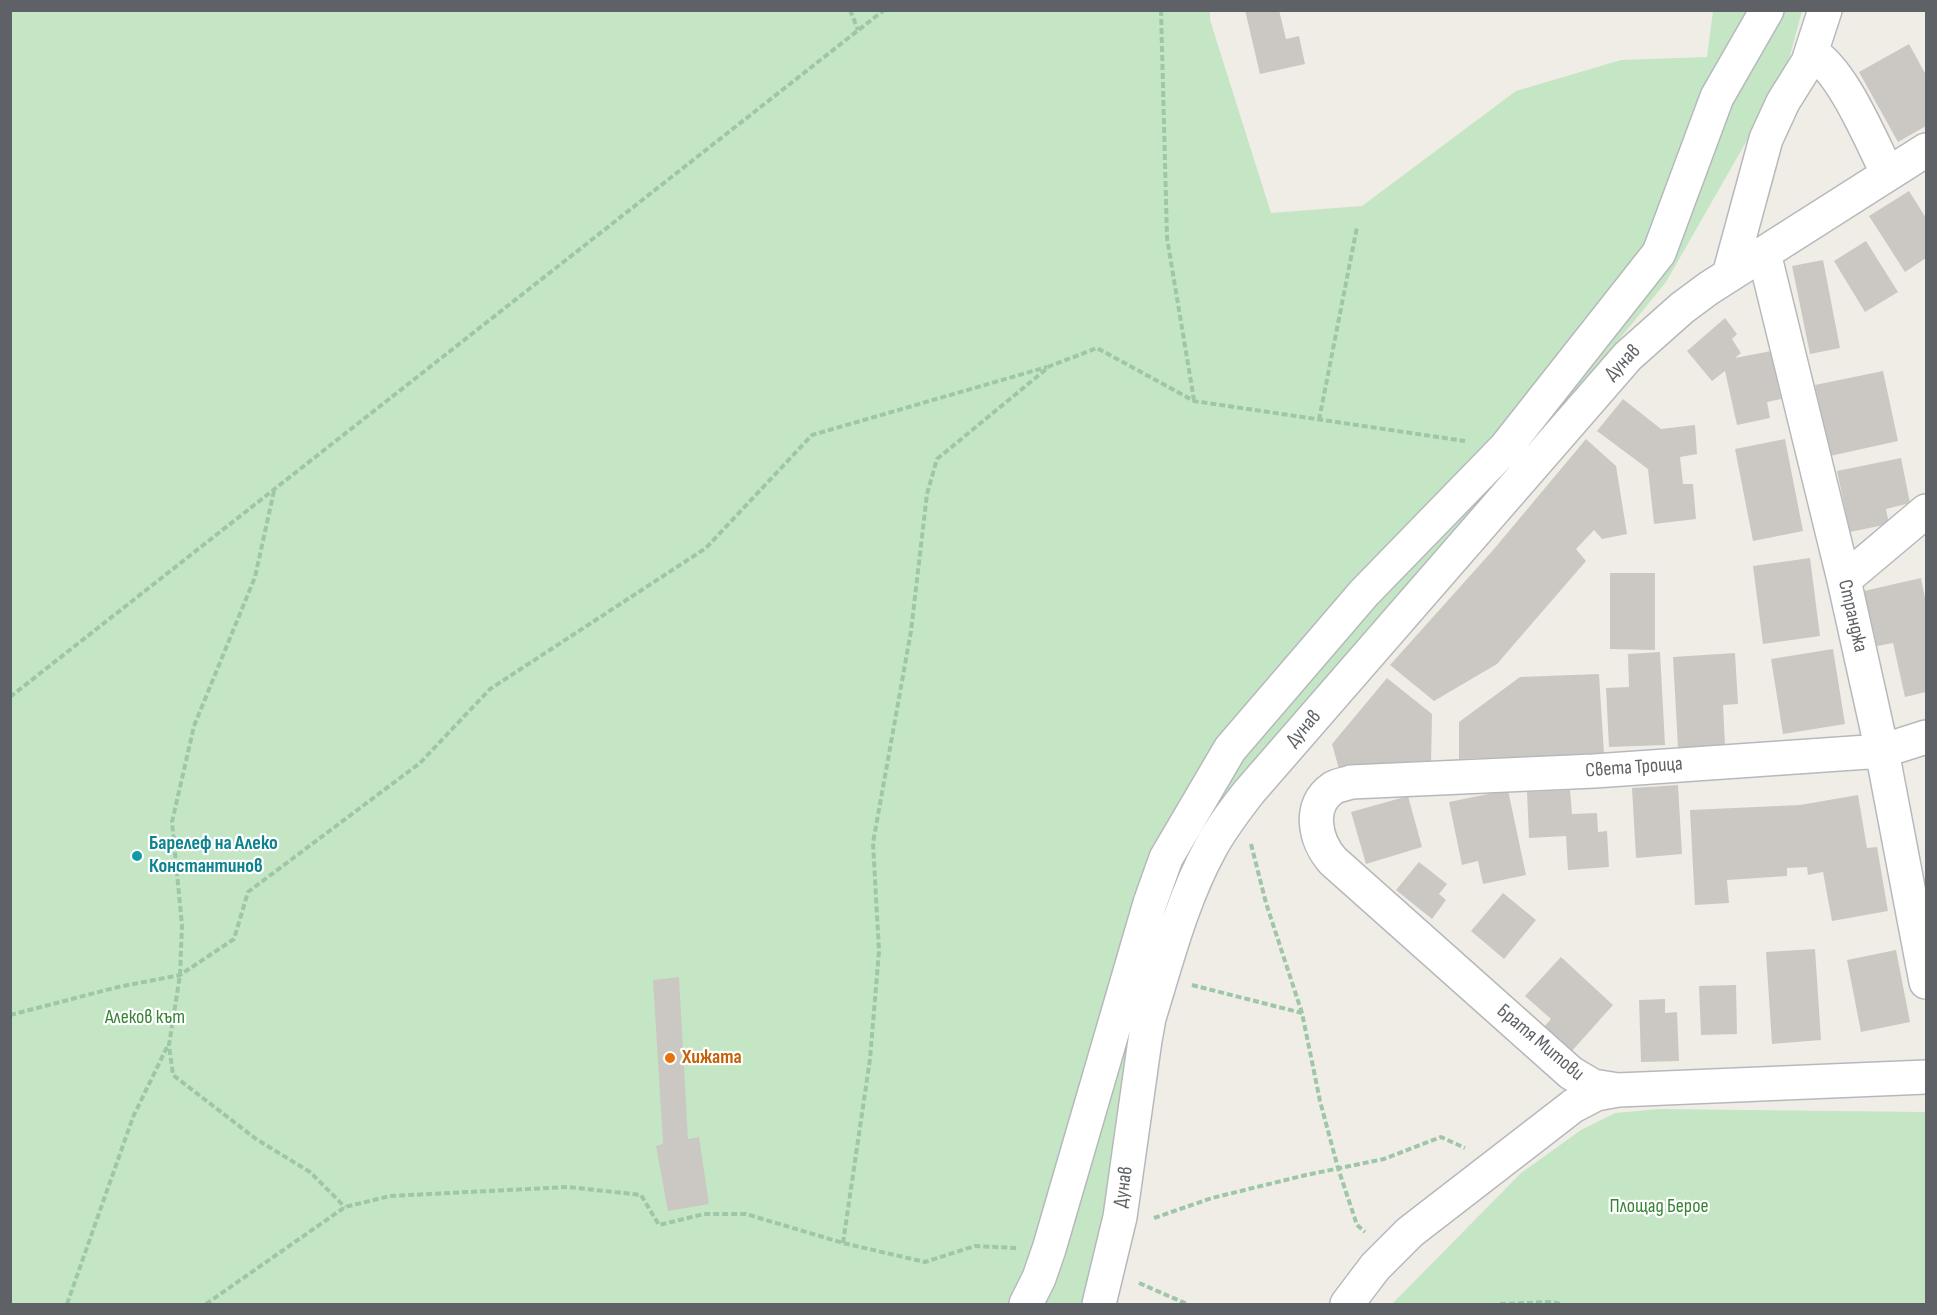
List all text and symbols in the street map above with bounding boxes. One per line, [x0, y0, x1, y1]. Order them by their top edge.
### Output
street label: Дунав [1600, 340, 1646, 386]
street label: Странджа [1832, 577, 1872, 655]
street label: Дунав [1281, 706, 1327, 752]
street label: Света Троица [1585, 753, 1683, 783]
place label: Барелеф на Алеко Константинов [149, 832, 278, 879]
marker: Барелеф на Алеко Константинов [130, 849, 144, 863]
street label: Братя Митови [1491, 1000, 1589, 1086]
park label: Алеков кът [105, 1006, 185, 1030]
place label: Хижата [682, 1046, 742, 1070]
marker: Хижата [663, 1051, 677, 1065]
street label: Дунав [1109, 1165, 1139, 1209]
park label: Площад Берое [1610, 1195, 1708, 1219]

